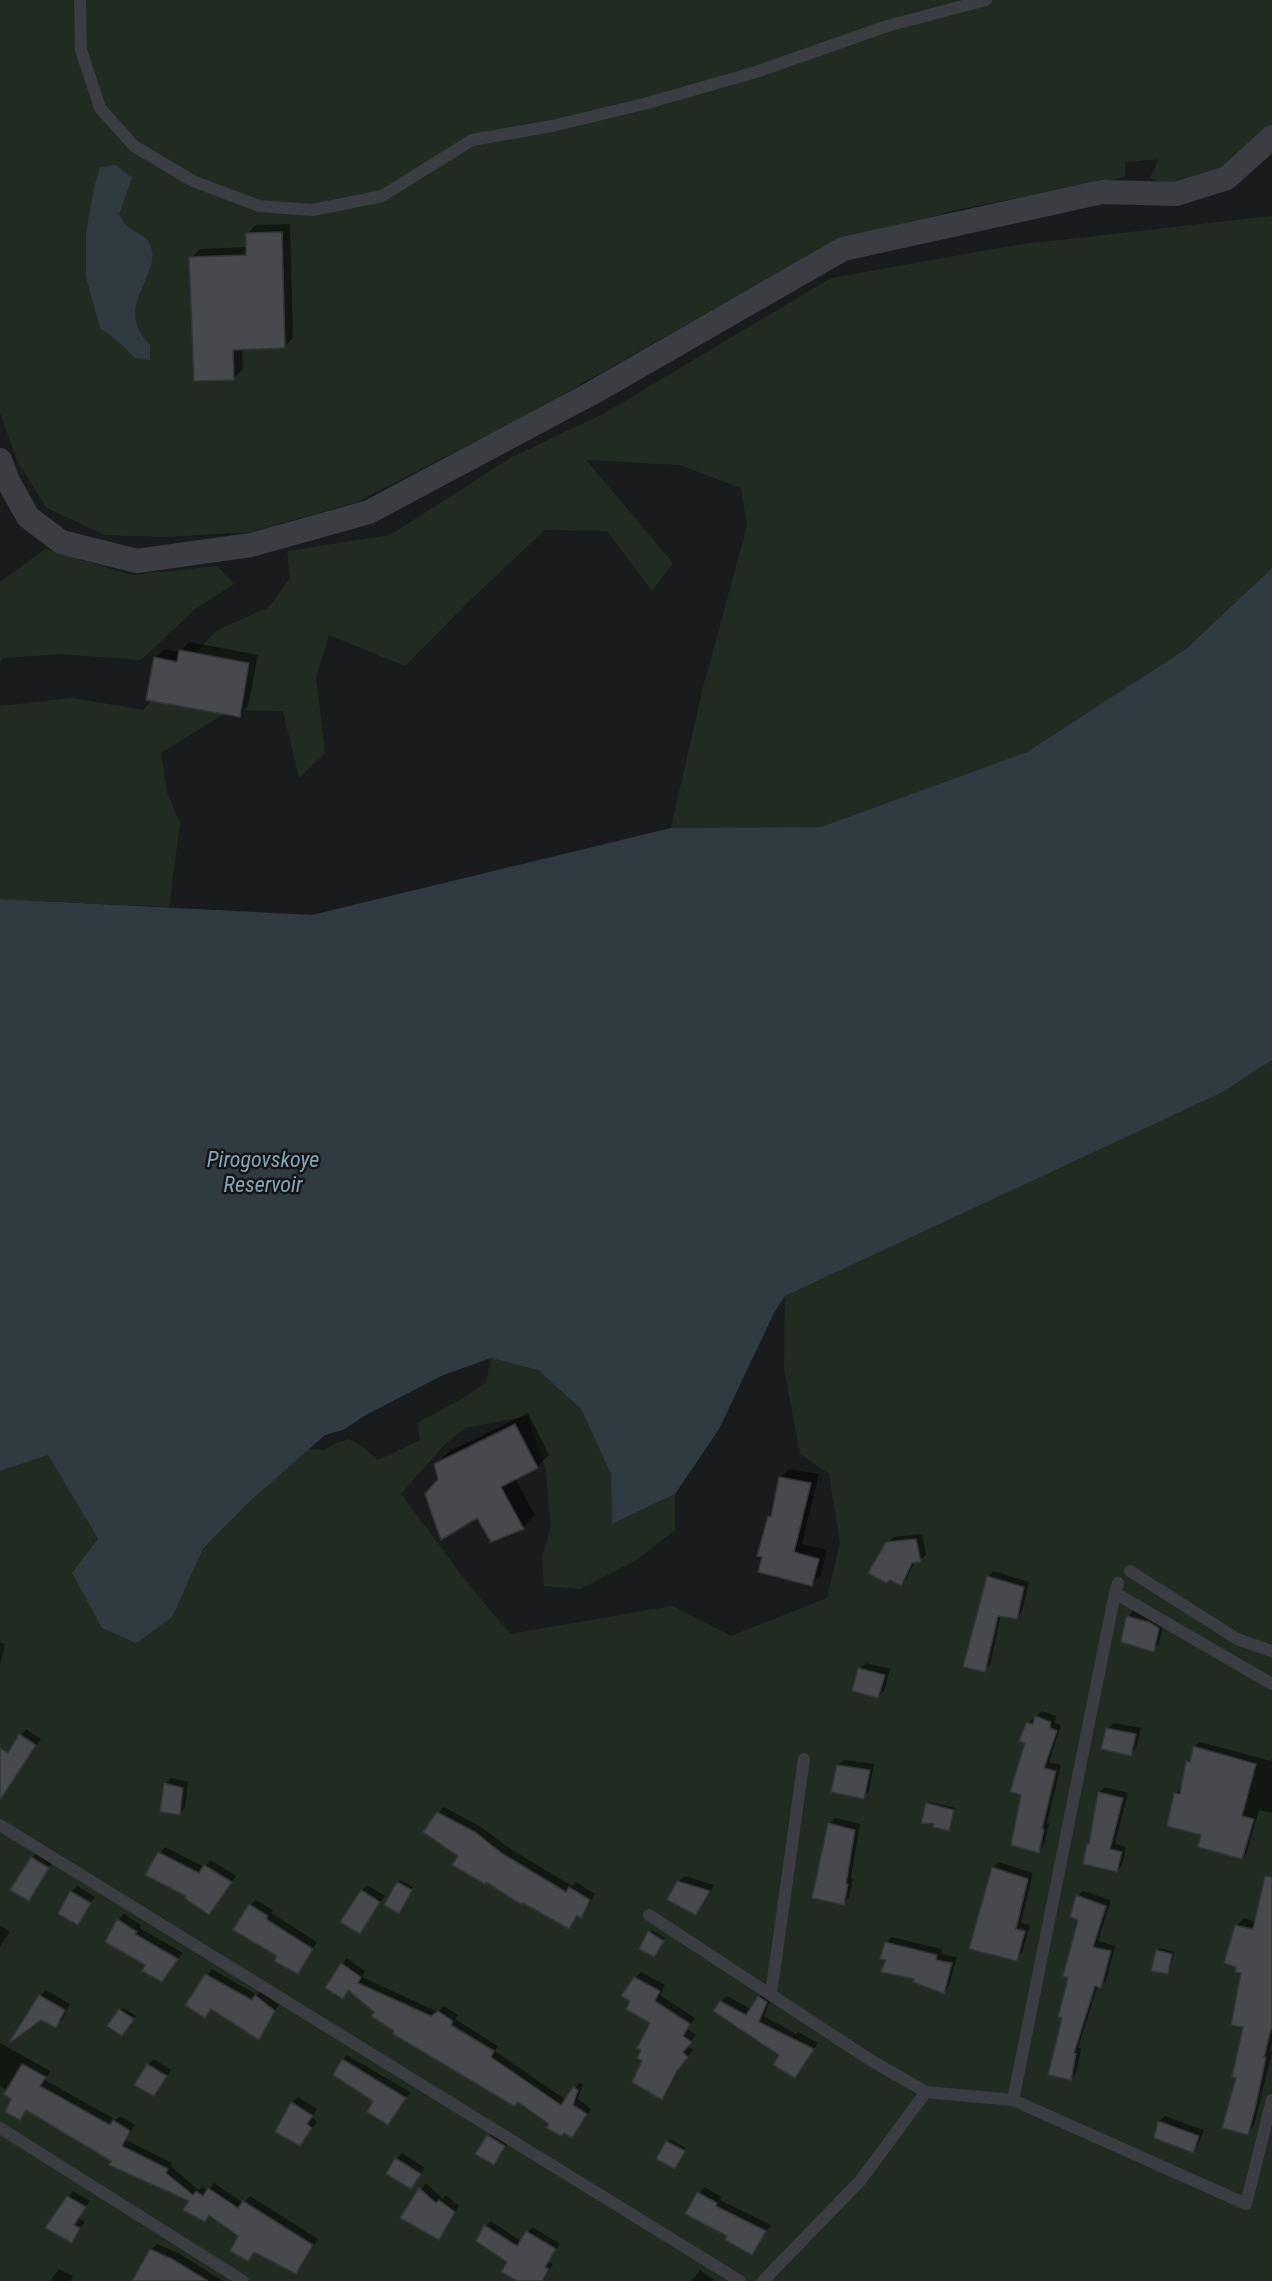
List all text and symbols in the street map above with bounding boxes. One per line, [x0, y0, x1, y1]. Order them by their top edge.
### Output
water label: Pirogovskoye Reservoir [207, 1148, 319, 1200]

